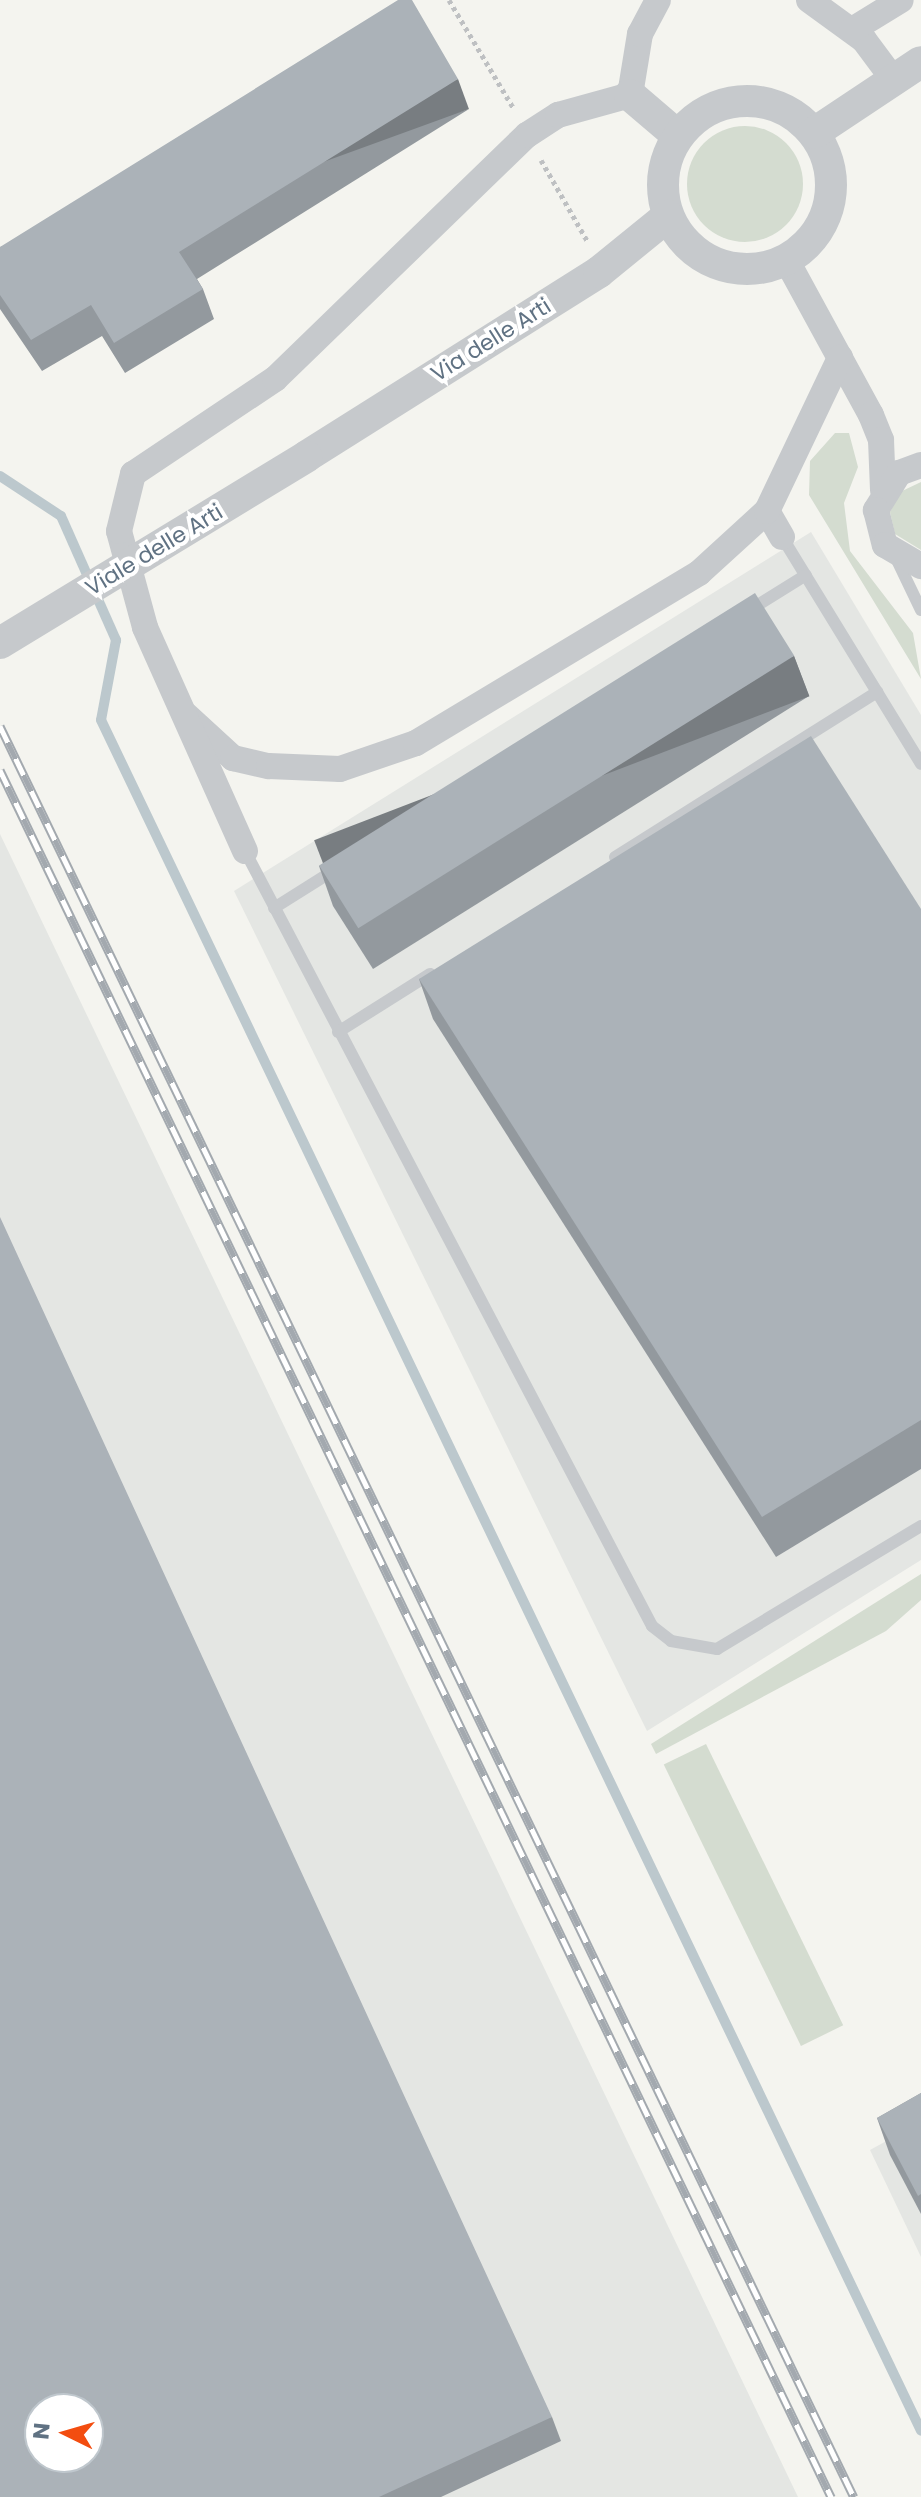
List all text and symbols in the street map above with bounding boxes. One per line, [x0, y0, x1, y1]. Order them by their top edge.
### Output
street label: Via delle Arti [426, 293, 556, 387]
street label: Viale delle Arti [81, 499, 227, 601]
north arrow [24, 2393, 104, 2473]
text: N [25, 2421, 58, 2441]

